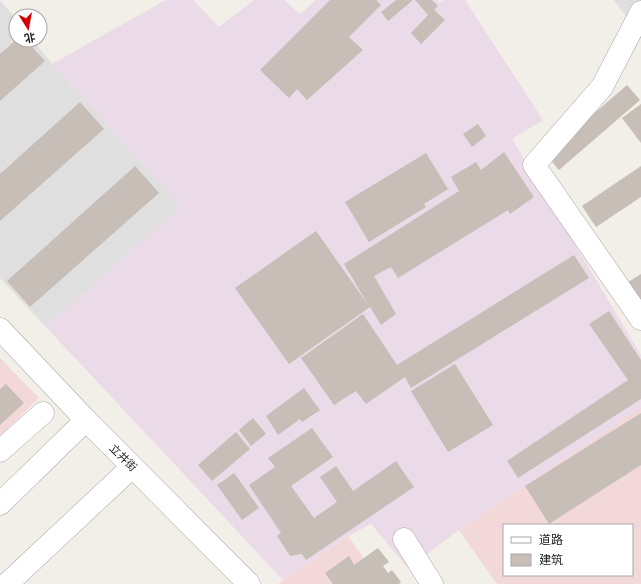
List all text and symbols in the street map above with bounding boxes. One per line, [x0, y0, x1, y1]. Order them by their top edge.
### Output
north arrow [8, 8, 48, 48]
text: 北 [23, 30, 36, 45]
street label: 立井街 [107, 442, 139, 474]
legend [503, 524, 633, 576]
text: 道路 [539, 533, 563, 547]
text: 建筑 [539, 553, 563, 567]

